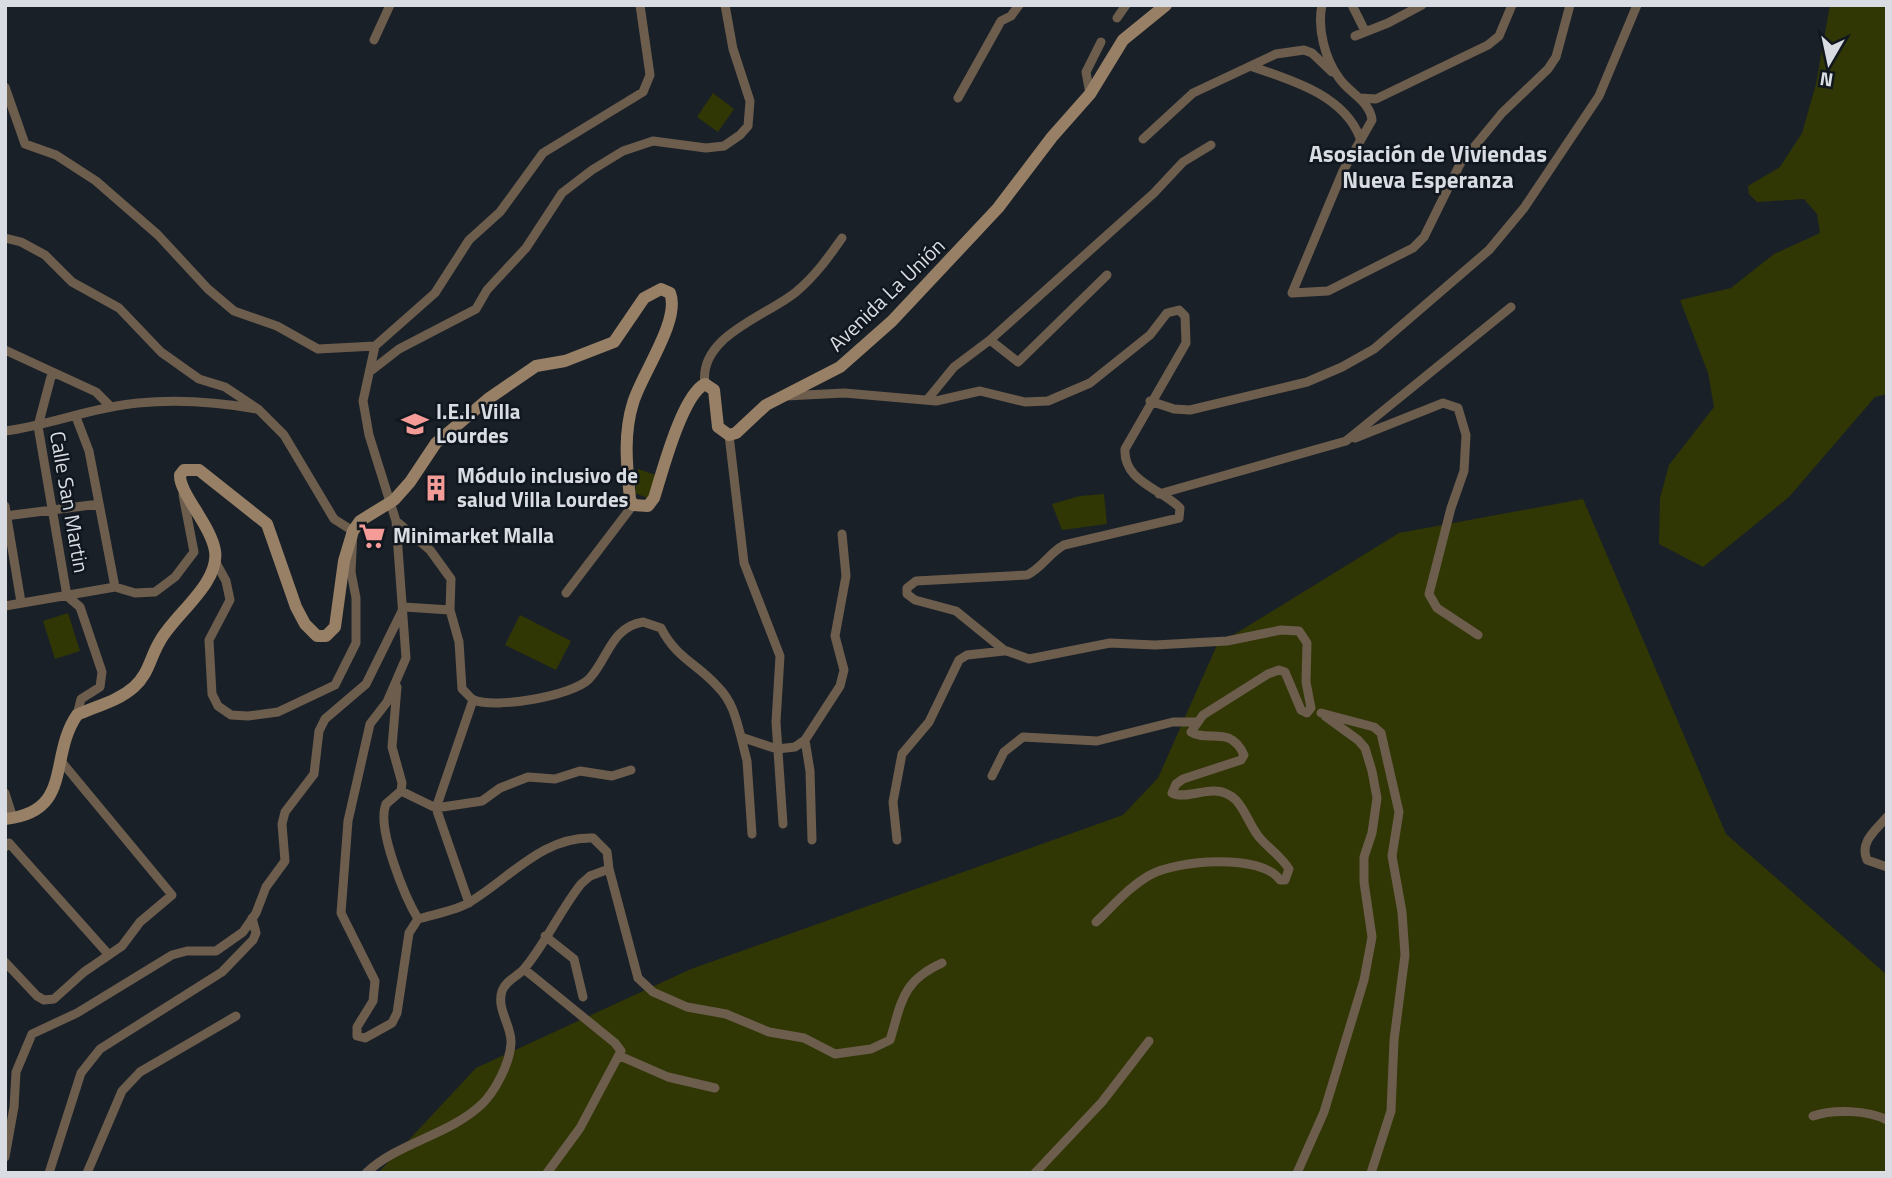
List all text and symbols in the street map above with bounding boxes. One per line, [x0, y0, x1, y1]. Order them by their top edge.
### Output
north arrow [1794, 28, 1864, 98]
text: N [1817, 65, 1835, 96]
district label: Asosiación de Viviendas Nueva Esperanza [1309, 136, 1547, 197]
street label: Avenida La Unión [821, 230, 952, 358]
place label: I.E.I. Villa Lourdes [436, 395, 521, 451]
school or university icon: I.E.I. Villa Lourdes [400, 409, 430, 439]
street label: Calle San Martin [42, 428, 98, 575]
place label: Módulo inclusivo de salud Villa Lourdes [457, 459, 638, 515]
building icon: Módulo inclusivo de salud Villa Lourdes [421, 473, 451, 503]
place label: Minimarket Malla [393, 519, 554, 551]
supermarket icon: Minimarket Malla [357, 521, 387, 551]

